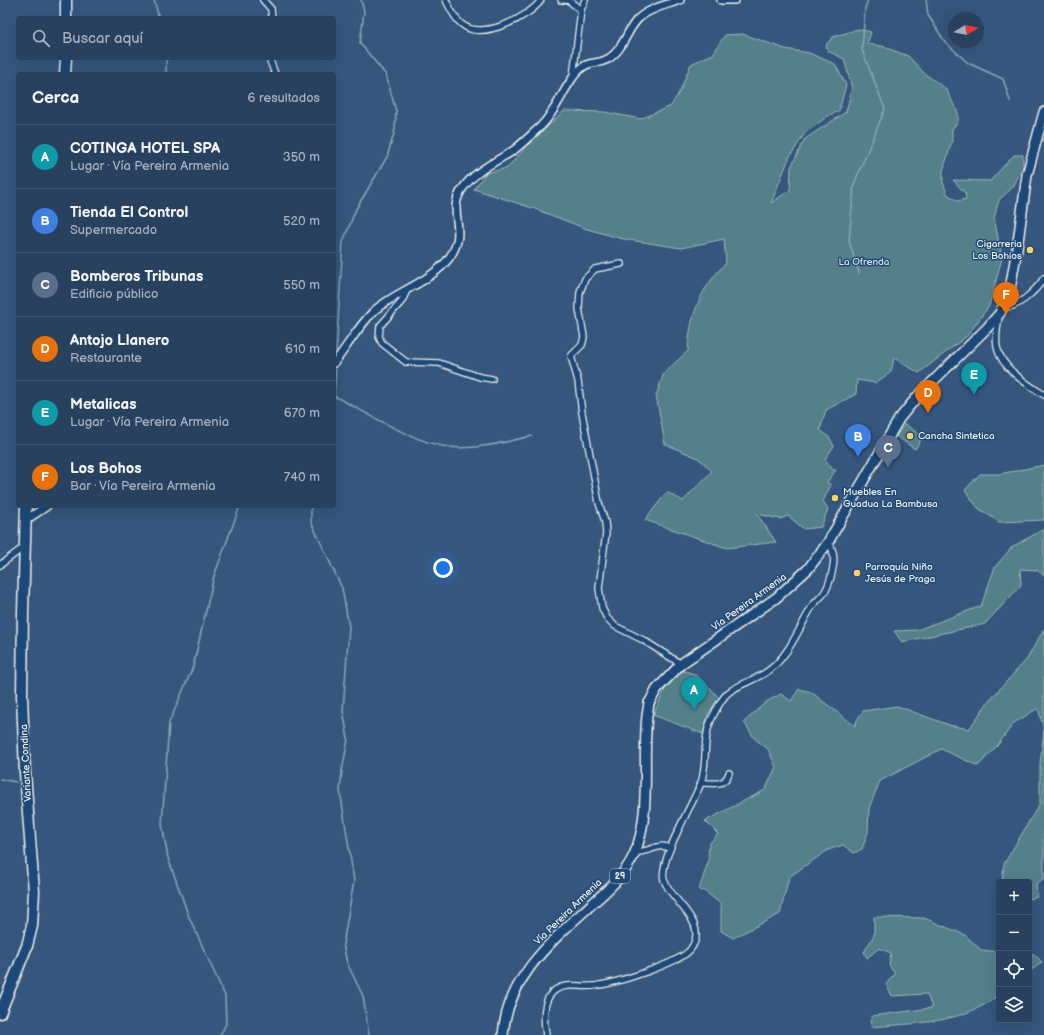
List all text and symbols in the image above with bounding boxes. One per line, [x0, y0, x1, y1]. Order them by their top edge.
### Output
north arrow [948, 12, 984, 48]
search box [16, 16, 336, 60]
icon: search [30, 27, 52, 49]
text: Buscar aquí [62, 29, 143, 48]
text: Cerca [32, 88, 79, 108]
text: 6 resultados [248, 90, 320, 106]
text: COTINGA HOTEL SPA [70, 139, 220, 158]
text: A [41, 149, 49, 165]
text: 350 m [283, 149, 320, 165]
text: Lugar · Vía Pereira Armenia [70, 158, 229, 174]
text: Tienda El Control [70, 203, 188, 222]
text: B [40, 213, 50, 229]
text: 520 m [283, 213, 320, 229]
text: Supermercado [70, 222, 157, 238]
place label: Cigarreria Los Bohios [972, 238, 1022, 262]
marker: Cigarreria Los Bohios [1025, 245, 1035, 255]
park label: La Ofrenda [839, 256, 890, 268]
text: Bomberos Tribunas [70, 267, 203, 286]
text: C [40, 277, 50, 293]
text: 550 m [283, 277, 320, 293]
pin: F [993, 282, 1019, 315]
text: Edificio público [70, 286, 158, 302]
text: Antojo Llanero [70, 331, 169, 350]
text: D [40, 341, 50, 357]
text: 610 m [285, 341, 320, 357]
text: Restaurante [70, 350, 142, 366]
pin: E [961, 362, 987, 395]
pin: D [915, 380, 941, 413]
text: Metalicas [70, 395, 137, 414]
text: E [41, 405, 49, 421]
text: 670 m [284, 405, 320, 421]
text: Lugar · Vía Pereira Armenia [70, 414, 229, 430]
pin: B [845, 424, 871, 457]
place label: Cancha Sintetica [918, 430, 995, 442]
marker: Cancha Sintetica [905, 431, 915, 441]
pin: C [875, 435, 901, 468]
text: Los Bohos [70, 459, 142, 478]
text: F [41, 469, 49, 485]
text: 740 m [284, 469, 320, 485]
text: Bar · Vía Pereira Armenia [70, 478, 216, 494]
place label: Muebles En Guadua La Bambusa [843, 486, 938, 510]
marker: Muebles En Guadua La Bambusa [830, 493, 840, 503]
your location [433, 558, 453, 578]
place label: Parroquía Niño Jesús de Praga [865, 561, 936, 585]
marker: Parroquía Niño Jesús de Praga [852, 568, 862, 578]
street label: Vía Pereira Armenia [709, 571, 789, 633]
pin: A [681, 677, 707, 710]
street label: Variante Condina [18, 724, 34, 802]
road number: 29 [610, 869, 630, 883]
street label: Vía Pereira Armenia [532, 876, 605, 947]
map controls [996, 879, 1032, 1023]
button: + [996, 879, 1032, 915]
button: − [996, 915, 1032, 951]
button: locate [996, 951, 1032, 987]
button: layers [996, 987, 1032, 1023]

